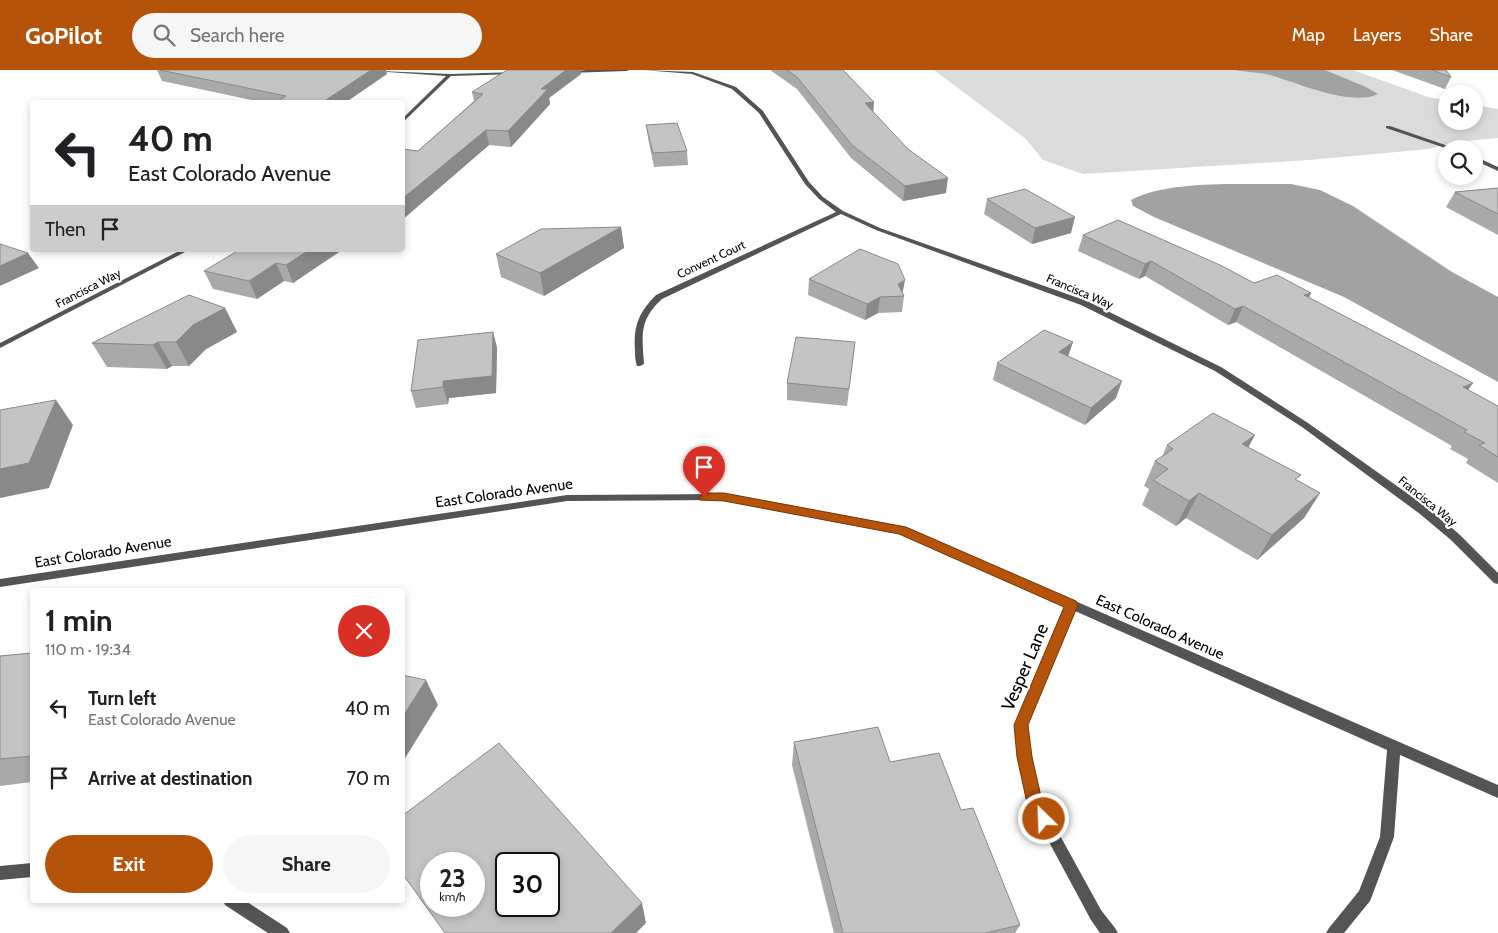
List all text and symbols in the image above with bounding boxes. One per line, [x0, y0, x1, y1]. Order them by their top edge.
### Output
search box [132, 13, 482, 58]
text: GoPilot [25, 21, 102, 50]
icon: search [150, 21, 178, 49]
text: Search here [190, 24, 284, 47]
text: Map [1292, 24, 1325, 46]
text: Layers [1353, 24, 1402, 46]
text: Share [1430, 24, 1473, 46]
map controls [1438, 85, 1483, 185]
button: sound [1438, 85, 1483, 130]
text: 40 m [128, 117, 213, 160]
icon: left [45, 120, 110, 185]
button: search [1438, 140, 1483, 185]
text: East Colorado Avenue [128, 160, 331, 187]
icon: arrive [96, 215, 124, 243]
text: Then [45, 218, 86, 241]
street label: Convent Court [674, 237, 748, 281]
street label: Francisca Way [53, 265, 123, 311]
street label: Francisca Way [1044, 270, 1116, 312]
pin [683, 446, 725, 497]
icon: arrive [690, 453, 718, 481]
street label: Francisca Way [1396, 473, 1460, 529]
street label: East Colorado Avenue [434, 474, 574, 512]
street label: East Colorado Avenue [33, 532, 173, 572]
street label: East Colorado Avenue [1093, 591, 1227, 664]
text: 1 min [45, 602, 113, 639]
button: close [338, 605, 390, 657]
street label: Vesper Lane [997, 620, 1053, 714]
text: 110 m · 19:34 [45, 640, 131, 659]
text: Turn left [88, 687, 156, 710]
icon: left [45, 694, 73, 722]
text: 40 m [345, 697, 390, 720]
text: East Colorado Avenue [88, 710, 236, 729]
icon: arrive [45, 764, 73, 792]
text: Arrive at destination [88, 767, 252, 790]
text: 70 m [346, 767, 390, 790]
position arrow [1017, 792, 1069, 844]
button: Exit [45, 835, 213, 893]
button: Share [223, 835, 390, 893]
speed limit sign: 30 [495, 852, 560, 917]
text: 23 [439, 863, 466, 893]
text: km/h [439, 889, 466, 904]

